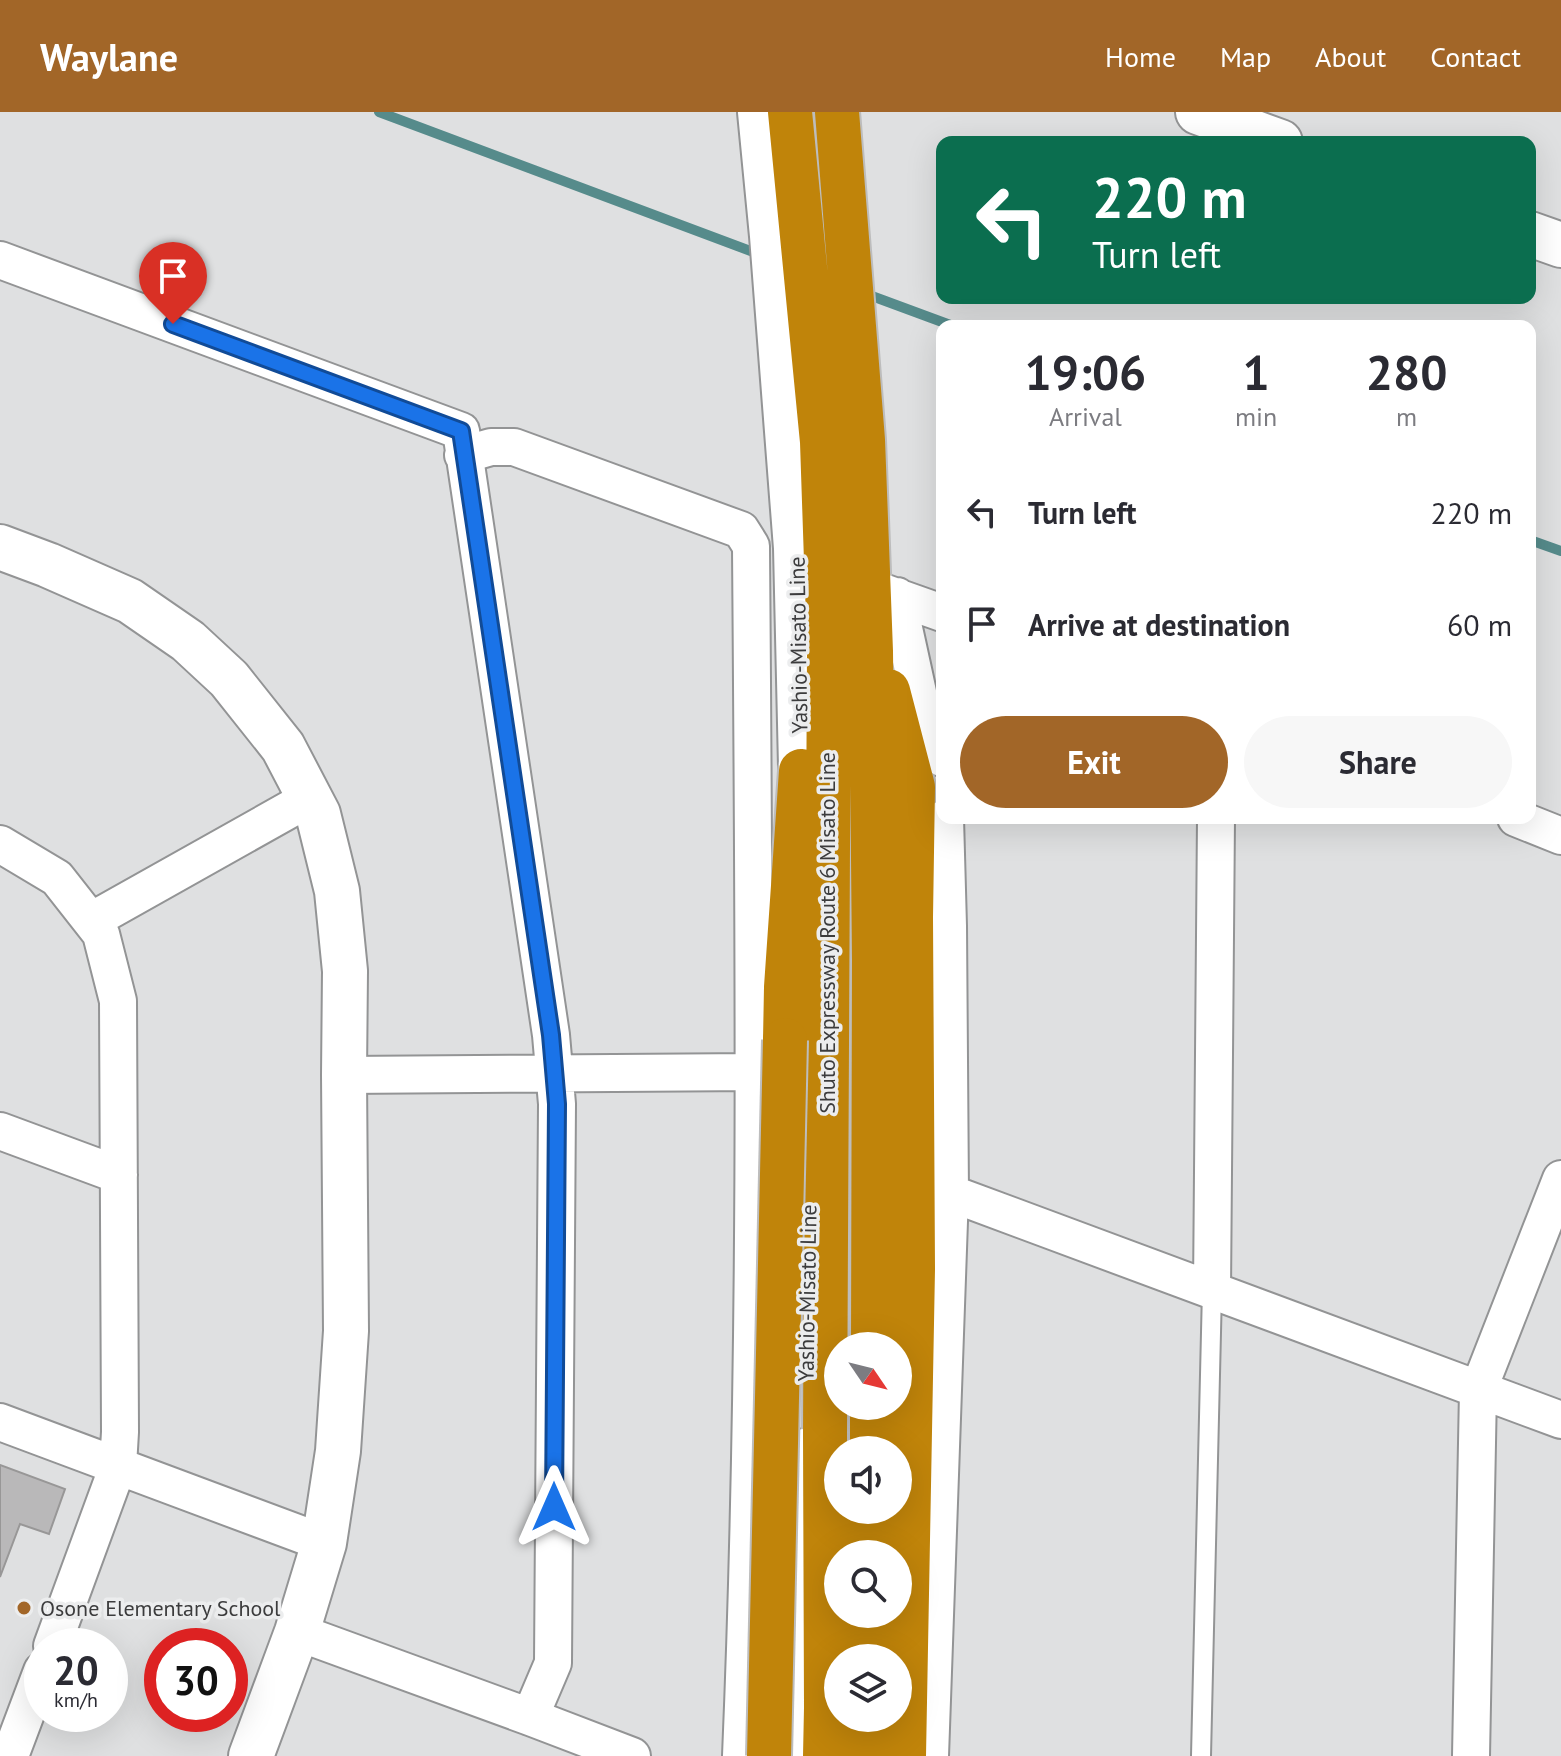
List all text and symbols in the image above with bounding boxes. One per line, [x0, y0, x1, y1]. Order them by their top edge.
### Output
text: Waylane [40, 32, 178, 81]
text: Home [1105, 38, 1176, 75]
text: Map [1220, 38, 1271, 75]
text: About [1315, 38, 1386, 75]
text: Contact [1430, 38, 1521, 75]
text: 220 m [1092, 161, 1247, 233]
icon: left [960, 168, 1064, 272]
text: Turn left [1092, 231, 1221, 278]
pin [139, 242, 207, 324]
icon: arrive [151, 254, 195, 298]
text: 19:06 [1025, 341, 1146, 403]
text: 1 [1242, 341, 1270, 403]
text: 280 [1366, 341, 1447, 403]
text: Arrival [1049, 400, 1122, 433]
text: min [1235, 400, 1277, 433]
text: m [1396, 400, 1417, 433]
icon: left [960, 490, 1004, 534]
text: Turn left [1028, 493, 1136, 532]
text: 220 m [1431, 493, 1512, 532]
street label: Yashio-Misato Line [782, 556, 814, 734]
icon: arrive [960, 602, 1004, 646]
text: Arrive at destination [1028, 605, 1290, 644]
text: 60 m [1447, 605, 1512, 644]
button: Exit [960, 716, 1228, 808]
button: Share [1244, 716, 1512, 808]
street label: Shuto Expressway Route 6 Misato Line [813, 752, 841, 1114]
street label: Yashio-Misato Line [791, 1204, 823, 1382]
north arrow [824, 1332, 912, 1420]
map controls [824, 1332, 912, 1732]
button: sound [824, 1436, 912, 1524]
position arrow [512, 1465, 596, 1549]
button: search [824, 1540, 912, 1628]
place label: Osone Elementary School [40, 1594, 281, 1622]
marker: Osone Elementary School [15, 1599, 33, 1617]
speed limit sign: 30 [144, 1628, 248, 1732]
text: 20 [53, 1644, 99, 1696]
button: layers [824, 1644, 912, 1732]
text: km/h [54, 1687, 98, 1713]

